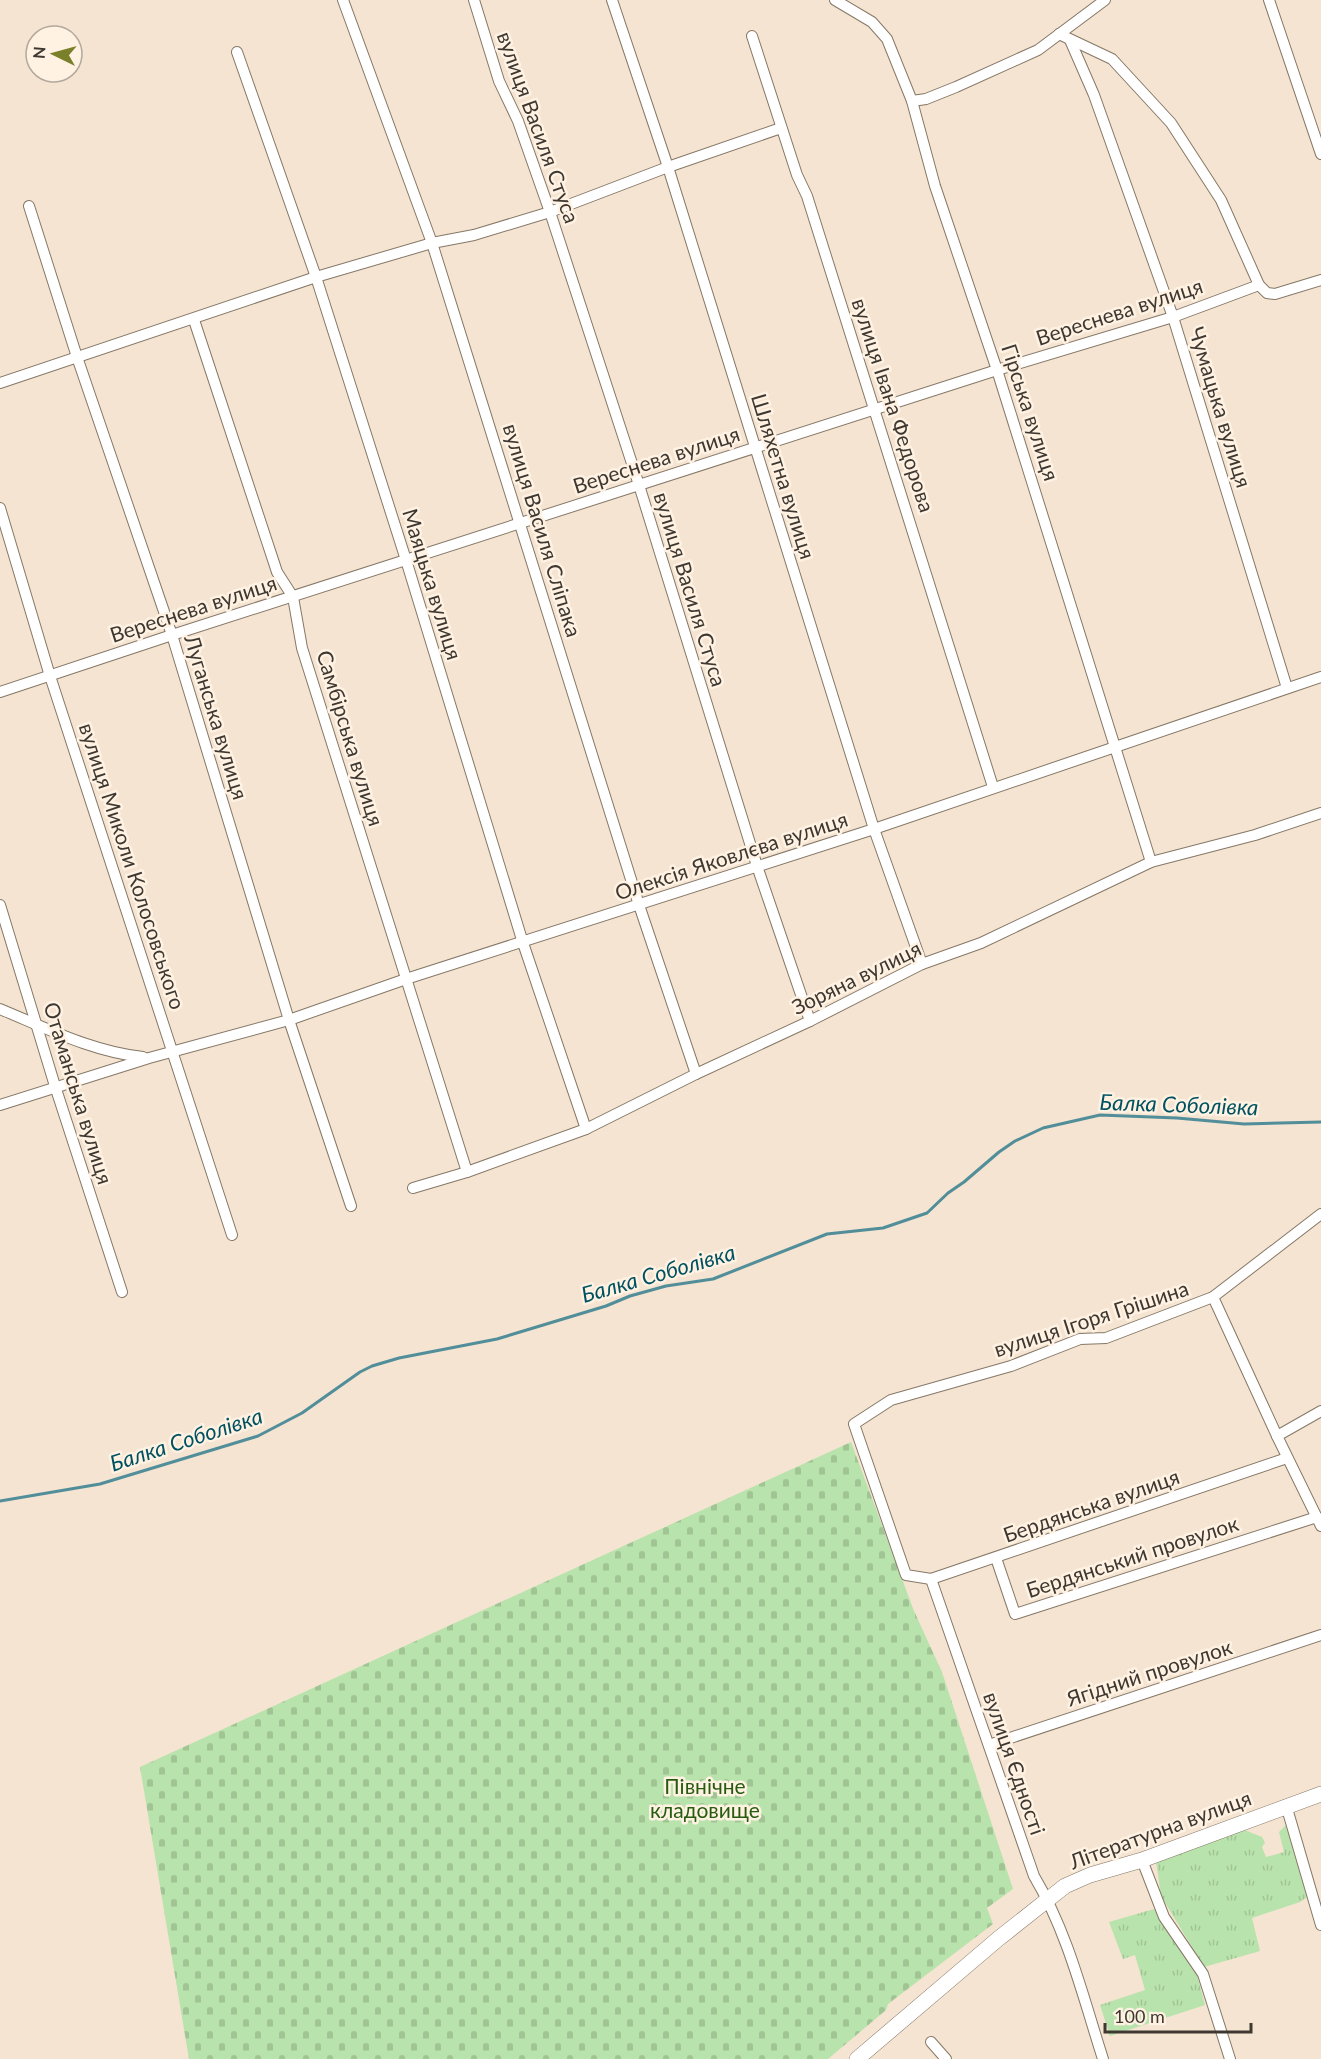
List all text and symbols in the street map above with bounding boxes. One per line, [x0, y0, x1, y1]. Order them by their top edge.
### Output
north arrow [24, 24, 84, 84]
street label: вулиця Василя Стуса [493, 28, 585, 226]
text: N [29, 46, 49, 60]
street label: Вереснева вулиця [1032, 272, 1206, 350]
street label: вулиця Івана Федорова [848, 295, 940, 515]
street label: Чумацька вулиця [1185, 324, 1257, 490]
street label: Гірська вулиця [997, 341, 1065, 483]
street label: Шляхетна вулиця [747, 390, 821, 562]
street label: вулиця Василя Сліпака [499, 420, 587, 640]
street label: Вереснева вулиця [569, 420, 743, 498]
street label: вулиця Василя Стуса [650, 489, 732, 689]
street label: Маяцька вулиця [398, 505, 468, 663]
street label: Вереснева вулиця [106, 569, 280, 647]
street label: Луганська вулиця [180, 631, 254, 802]
street label: Самбірська вулиця [312, 647, 390, 829]
street label: вулиця Миколи Колосовського [75, 720, 191, 1012]
street label: Олексія Яковлєва вулиця [612, 806, 850, 904]
street label: Зоряна вулиця [787, 935, 925, 1019]
street label: Отаманська вулиця [39, 999, 119, 1187]
water label: Балка Соболівка [1099, 1088, 1259, 1120]
water label: Балка Соболівка [578, 1238, 738, 1308]
street label: вулиця Ігоря Грішина [990, 1275, 1192, 1361]
water label: Балка Соболівка [106, 1402, 266, 1476]
street label: Бердянська вулиця [1000, 1463, 1182, 1547]
street label: Бердянський провулок [1023, 1510, 1241, 1602]
street label: Ягідний провулок [1062, 1633, 1235, 1711]
street label: вулиця Єдності [979, 1688, 1051, 1838]
park label: Північне кладовище [650, 1773, 760, 1822]
street label: Літературна вулиця [1065, 1784, 1254, 1874]
scale bar [1105, 1996, 1250, 2034]
text: 100 m [1114, 2005, 1165, 2027]

